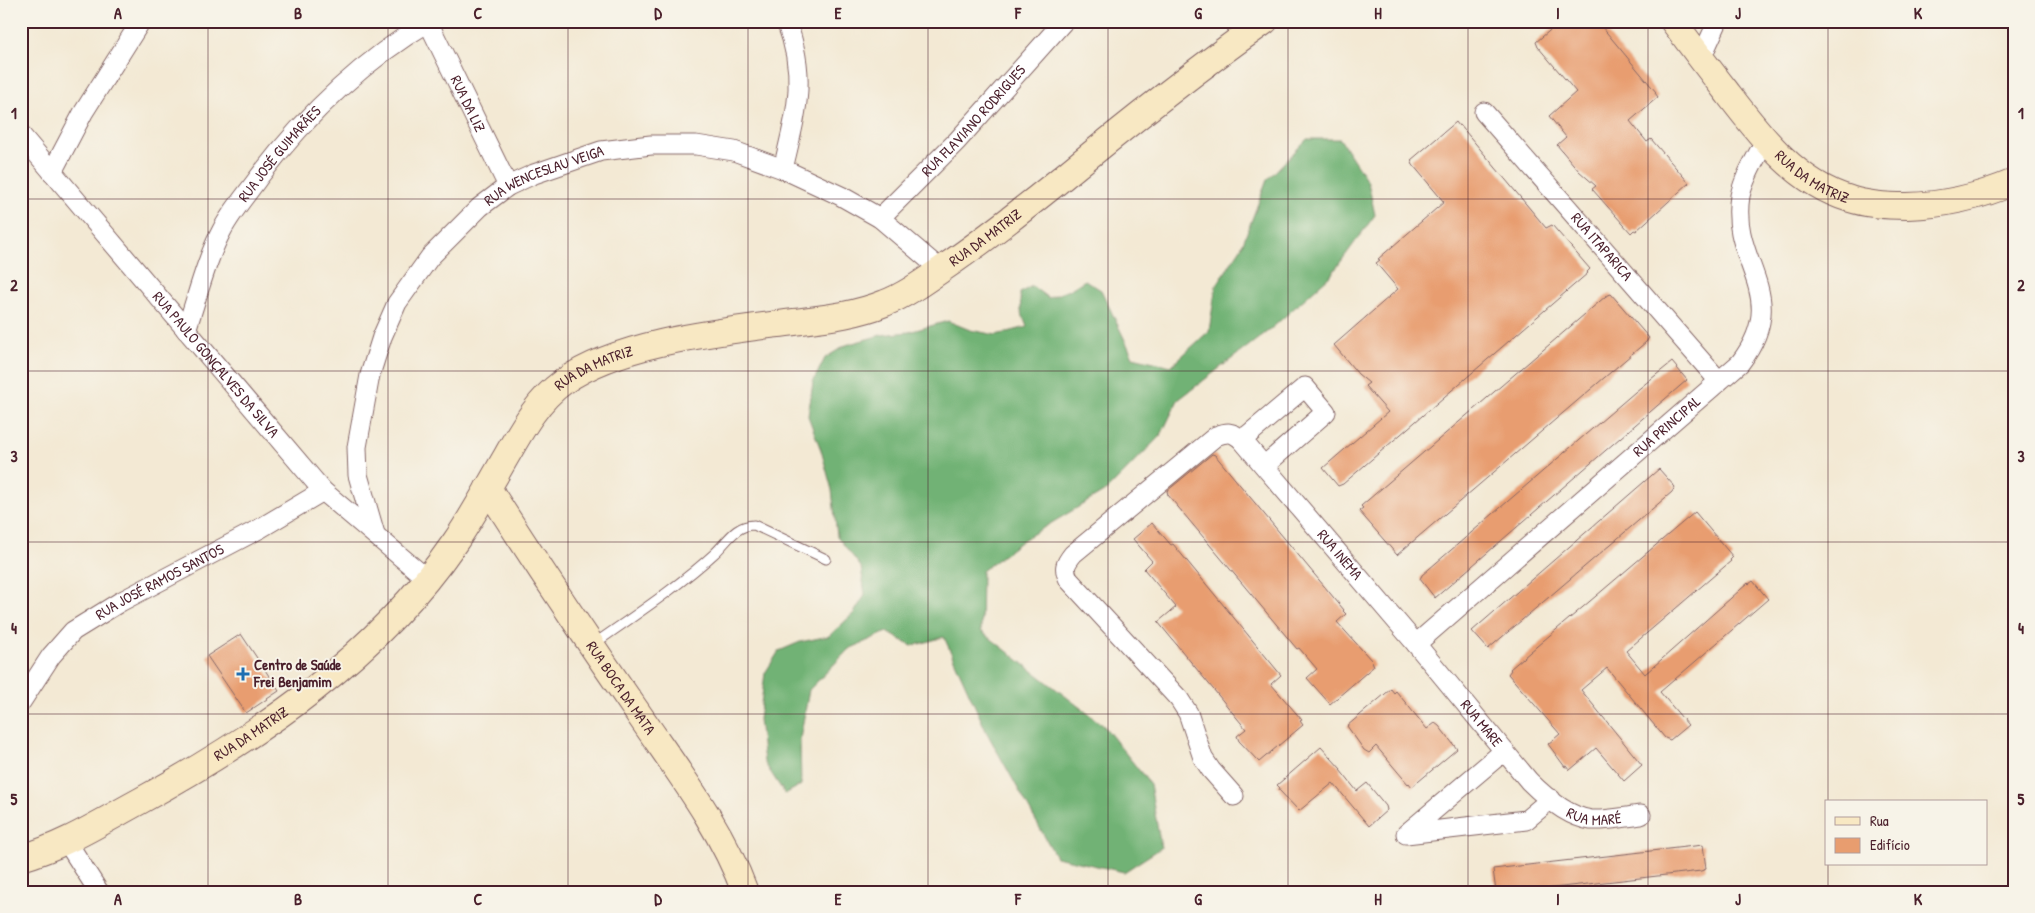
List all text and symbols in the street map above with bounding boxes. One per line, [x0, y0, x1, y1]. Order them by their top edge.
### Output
text: A [114, 2, 122, 24]
text: B [294, 2, 302, 24]
text: C [474, 2, 483, 24]
text: D [654, 2, 662, 24]
text: E [834, 2, 842, 24]
text: F [1014, 2, 1022, 24]
text: G [1194, 2, 1202, 24]
text: H [1374, 2, 1382, 24]
text: I [1556, 2, 1560, 24]
text: J [1735, 2, 1741, 24]
text: K [1914, 2, 1923, 24]
street label: RUA FLAVIANO RODRIGUES [916, 60, 1030, 181]
street label: RUA DA LIZ [446, 72, 491, 136]
street label: RUA JOSÉ GUIMARÃES [233, 101, 326, 206]
text: 1 [11, 102, 17, 124]
text: 1 [2018, 102, 2024, 124]
street label: RUA WENCESLAU VEIGA [479, 140, 607, 211]
street label: RUA DA MATRIZ [1771, 145, 1852, 208]
street label: RUA DA MATRIZ [945, 203, 1026, 271]
street label: RUA ITAPARICA [1567, 208, 1638, 286]
text: 2 [10, 274, 18, 296]
text: 2 [2017, 274, 2025, 296]
street label: RUA PAULO GONÇALVES DA SILVA [148, 287, 285, 442]
street label: RUA DA MATRIZ [549, 340, 636, 395]
street label: RUA PRINCIPAL [1628, 391, 1705, 461]
text: 3 [10, 445, 18, 467]
text: 3 [2017, 445, 2025, 467]
street label: RUA INEMA [1313, 525, 1368, 585]
street label: RUA JOSÉ RAMOS SANTOS [91, 538, 227, 625]
text: 4 [11, 617, 17, 639]
text: 4 [2018, 617, 2024, 639]
street label: RUA BOCA DA MATA [582, 637, 661, 739]
place label: Centro de Saúde Frei Benjamim [253, 654, 341, 692]
marker: Centro de Saúde Frei Benjamim [236, 667, 250, 681]
street label: RUA MARE [1456, 695, 1508, 751]
street label: RUA DA MATRIZ [210, 701, 292, 766]
text: 5 [11, 788, 18, 810]
text: 5 [2018, 788, 2025, 810]
legend [1825, 800, 1988, 866]
street label: RUA MARÉ [1563, 802, 1623, 830]
text: Rua [1870, 810, 1889, 831]
text: Edifício [1870, 834, 1910, 855]
text: A [114, 888, 122, 910]
text: B [294, 888, 302, 910]
text: C [474, 888, 483, 910]
text: D [654, 888, 662, 910]
text: E [834, 888, 842, 910]
text: F [1014, 888, 1022, 910]
text: G [1194, 888, 1202, 910]
text: H [1374, 888, 1382, 910]
text: I [1556, 888, 1560, 910]
text: J [1735, 888, 1741, 910]
text: K [1914, 888, 1923, 910]

